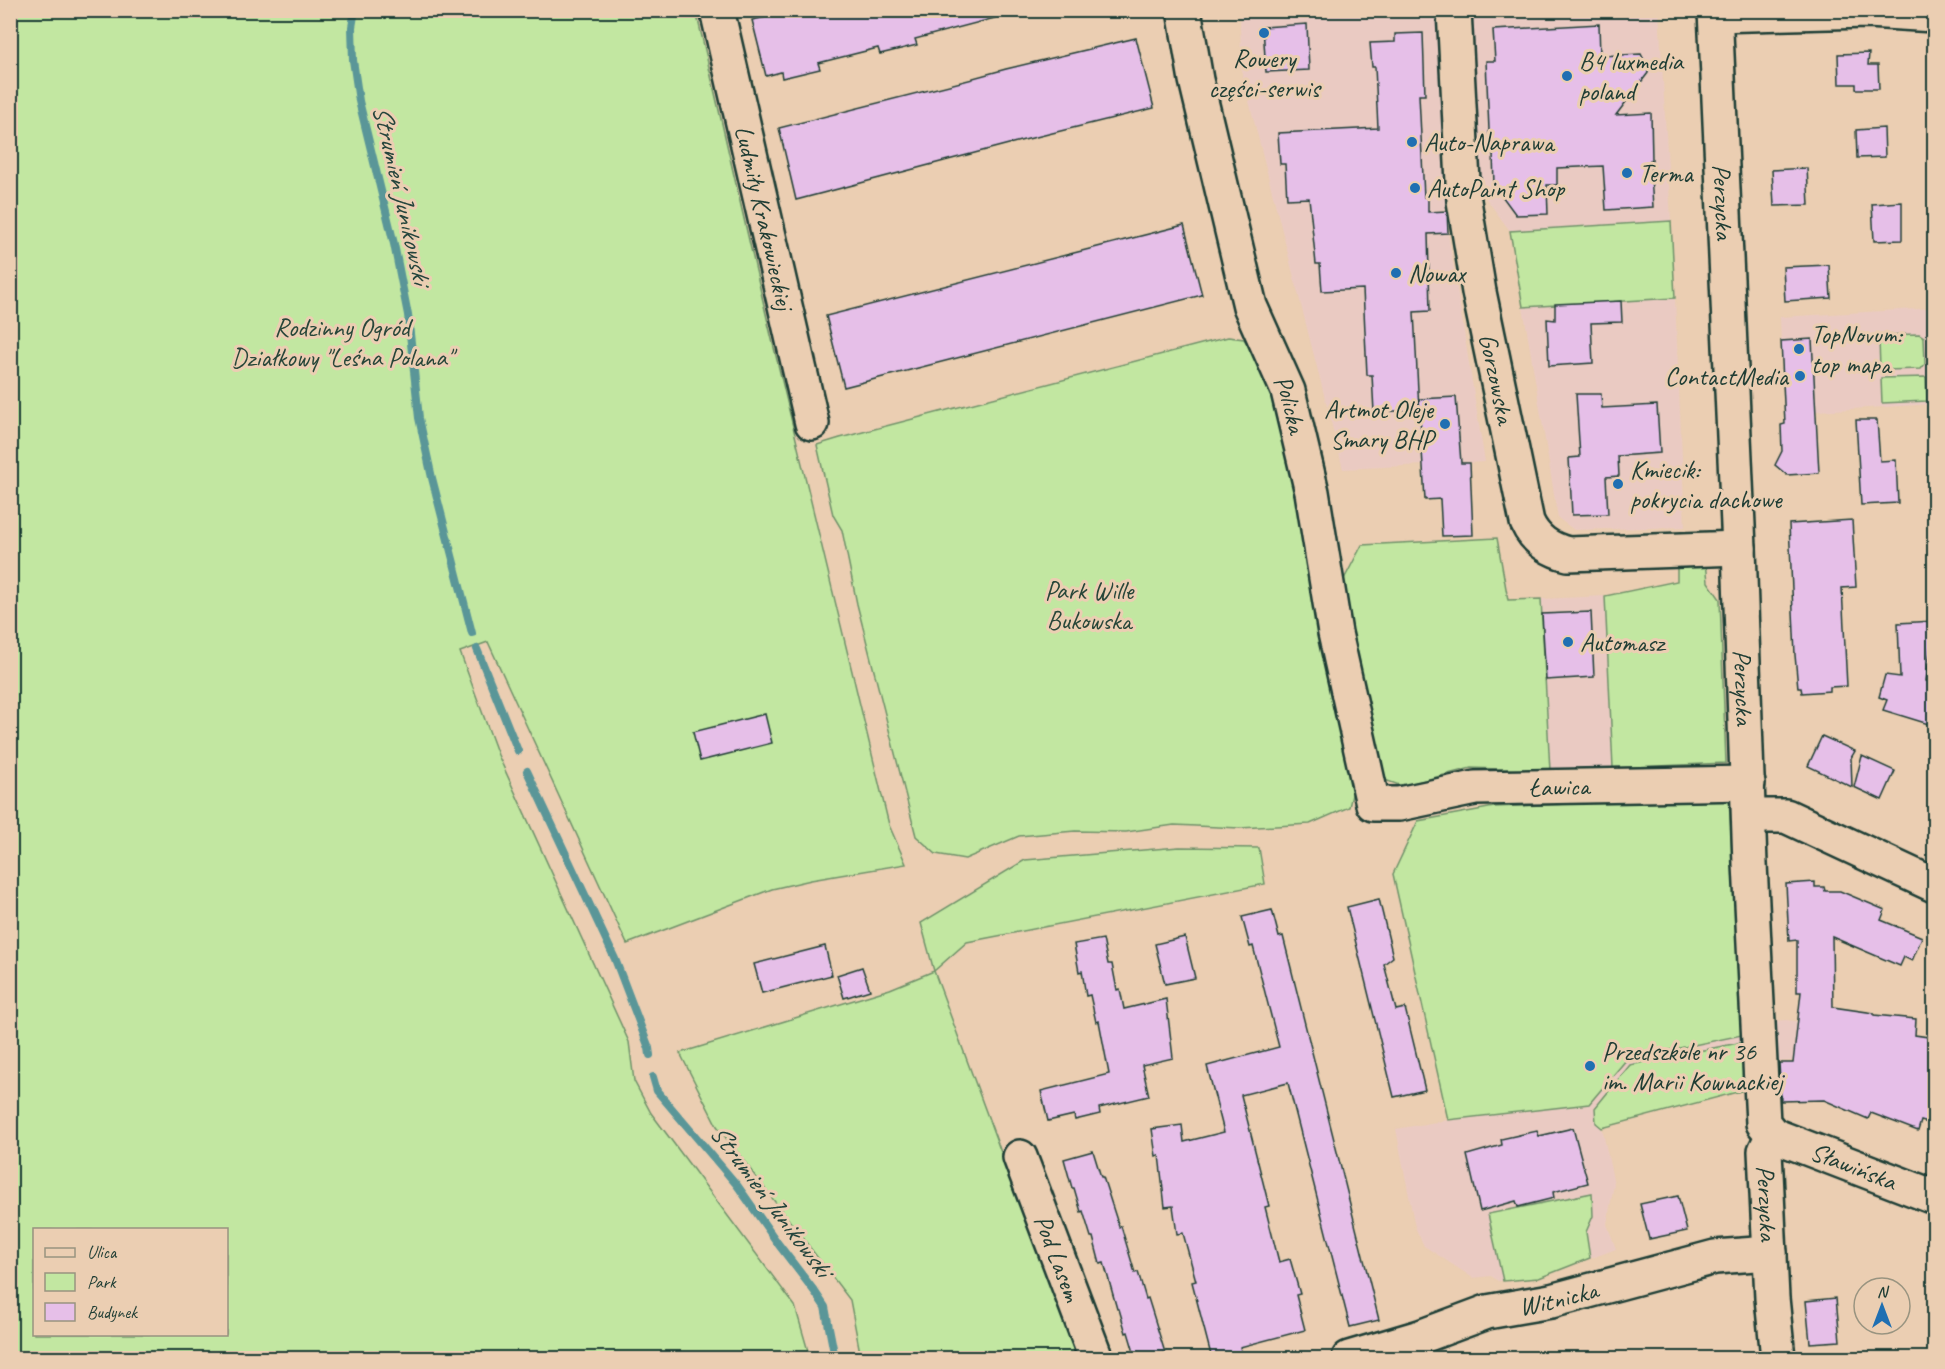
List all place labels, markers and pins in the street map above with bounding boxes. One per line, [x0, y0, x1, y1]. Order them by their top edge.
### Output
marker: Rowery części-serwis [1257, 26, 1271, 40]
place label: Rowery części-serwis [1208, 42, 1322, 105]
place label: B4 luxmedia poland [1579, 45, 1685, 108]
marker: B4 luxmedia poland [1560, 69, 1574, 83]
place label: Auto-Naprawa [1424, 126, 1556, 159]
marker: Auto-Naprawa [1405, 135, 1419, 149]
place label: Terma [1639, 157, 1694, 190]
marker: Terma [1620, 166, 1634, 180]
place label: AutoPaint Shop [1427, 172, 1566, 205]
marker: AutoPaint Shop [1408, 181, 1422, 195]
place label: Nowax [1408, 257, 1467, 290]
marker: Nowax [1389, 266, 1403, 280]
place label: TopNovum: top mapa [1811, 318, 1904, 381]
marker: TopNovum: top mapa [1792, 342, 1806, 356]
place label: ContactMedia [1665, 360, 1790, 393]
marker: ContactMedia [1793, 369, 1807, 383]
place label: Artmot Oleje Smary BHP [1324, 393, 1437, 456]
marker: Artmot Oleje Smary BHP [1438, 417, 1452, 431]
place label: Kmiecik: pokrycia dachowe [1630, 453, 1783, 516]
marker: Kmiecik: pokrycia dachowe [1611, 477, 1625, 491]
place label: Automasz [1580, 626, 1667, 659]
marker: Automasz [1561, 635, 1575, 649]
place label: Przedszkole nr 36 im. Marii Kownackiej [1602, 1035, 1785, 1098]
marker: Przedszkole nr 36 im. Marii Kownackiej [1583, 1059, 1597, 1073]

